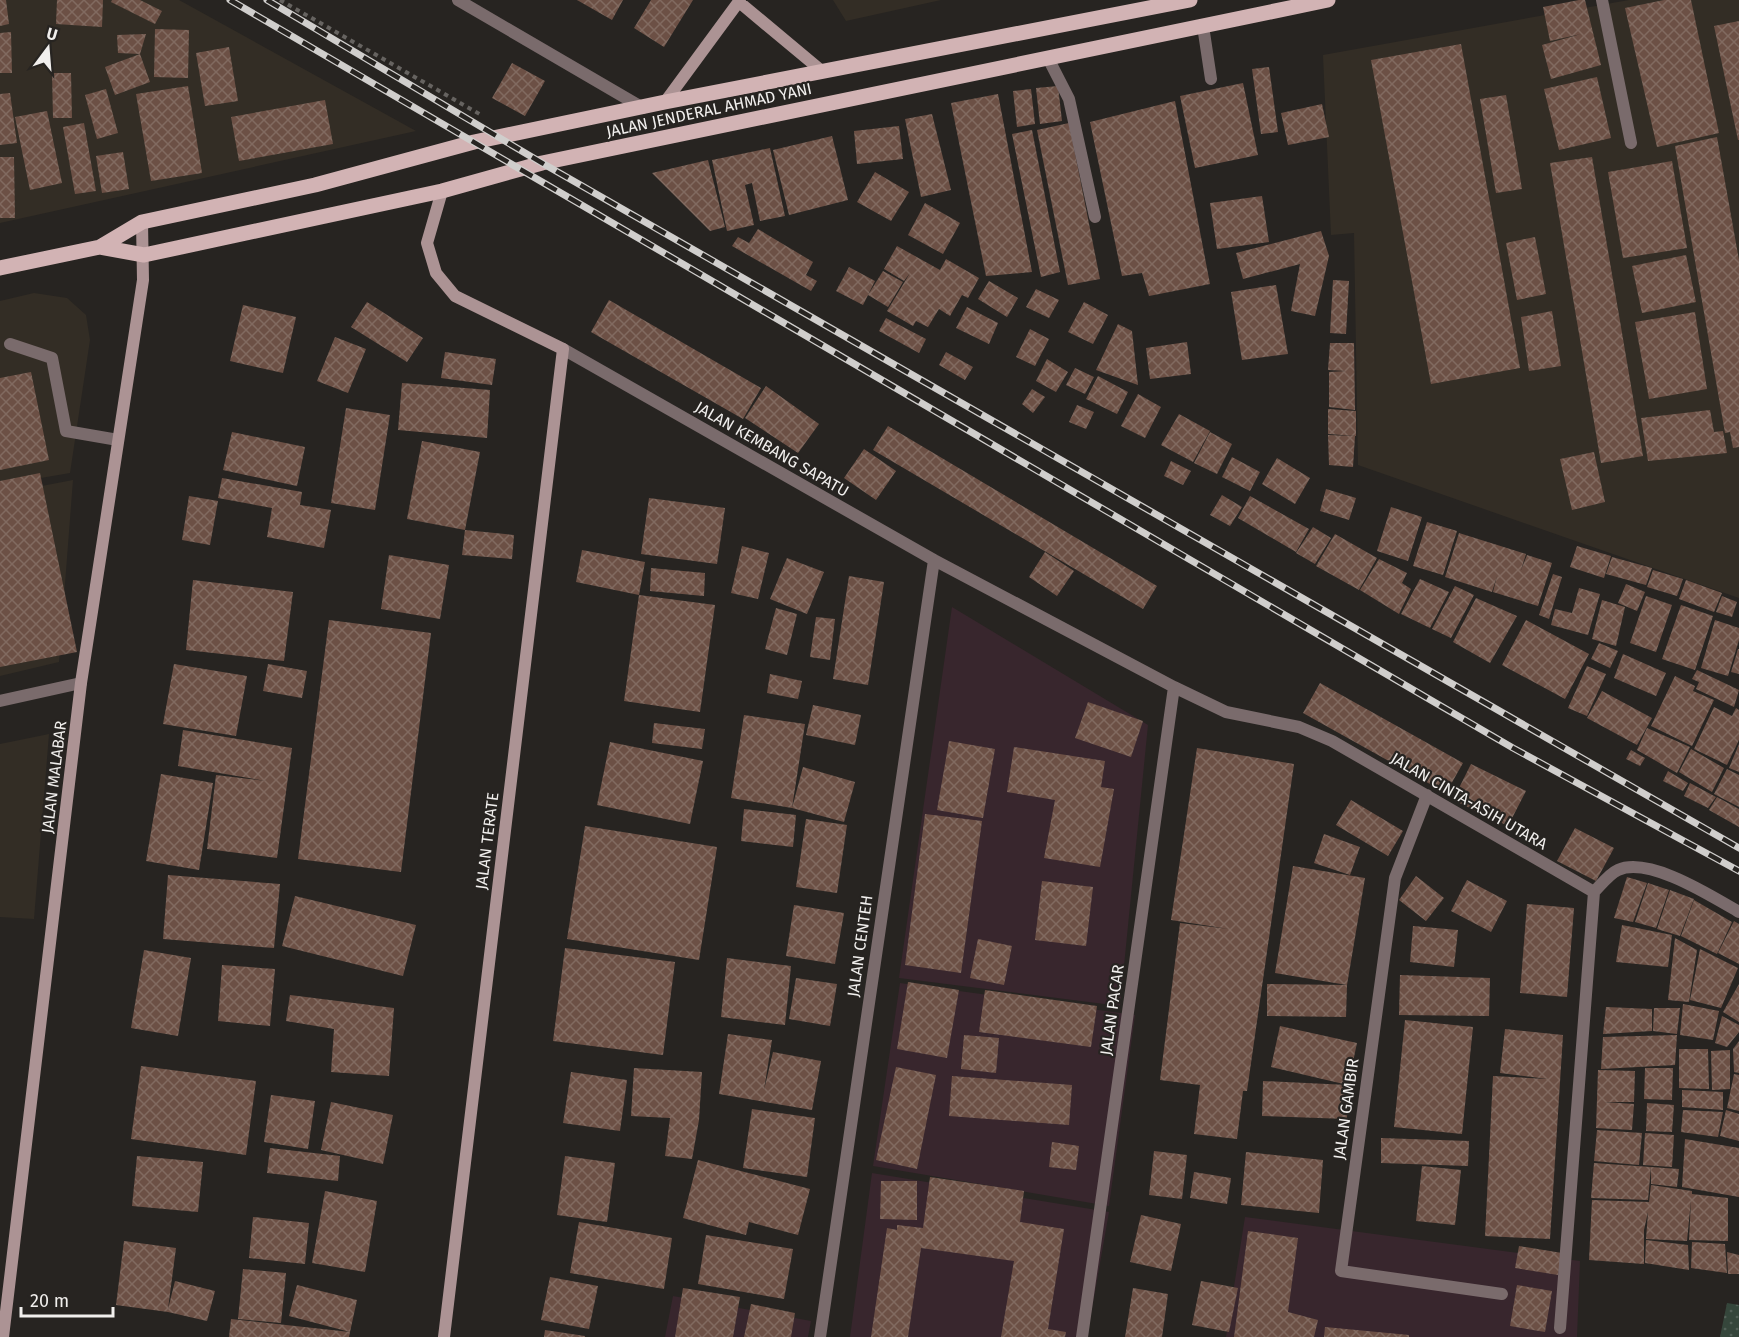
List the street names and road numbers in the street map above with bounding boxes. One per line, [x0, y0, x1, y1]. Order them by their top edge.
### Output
street label: JALAN JENDERAL AHMAD YANI [604, 79, 814, 141]
street label: JALAN KEMBANG SAPATU [692, 397, 852, 501]
street label: JALAN MALABAR [38, 719, 70, 835]
street label: JALAN CINTA-ASIH UTARA [1387, 748, 1551, 854]
street label: JALAN TERATE [472, 791, 502, 891]
street label: JALAN CENTEH [843, 894, 877, 998]
street label: JALAN PACAR [1096, 963, 1128, 1057]
street label: JALAN GAMBIR [1329, 1057, 1363, 1161]

